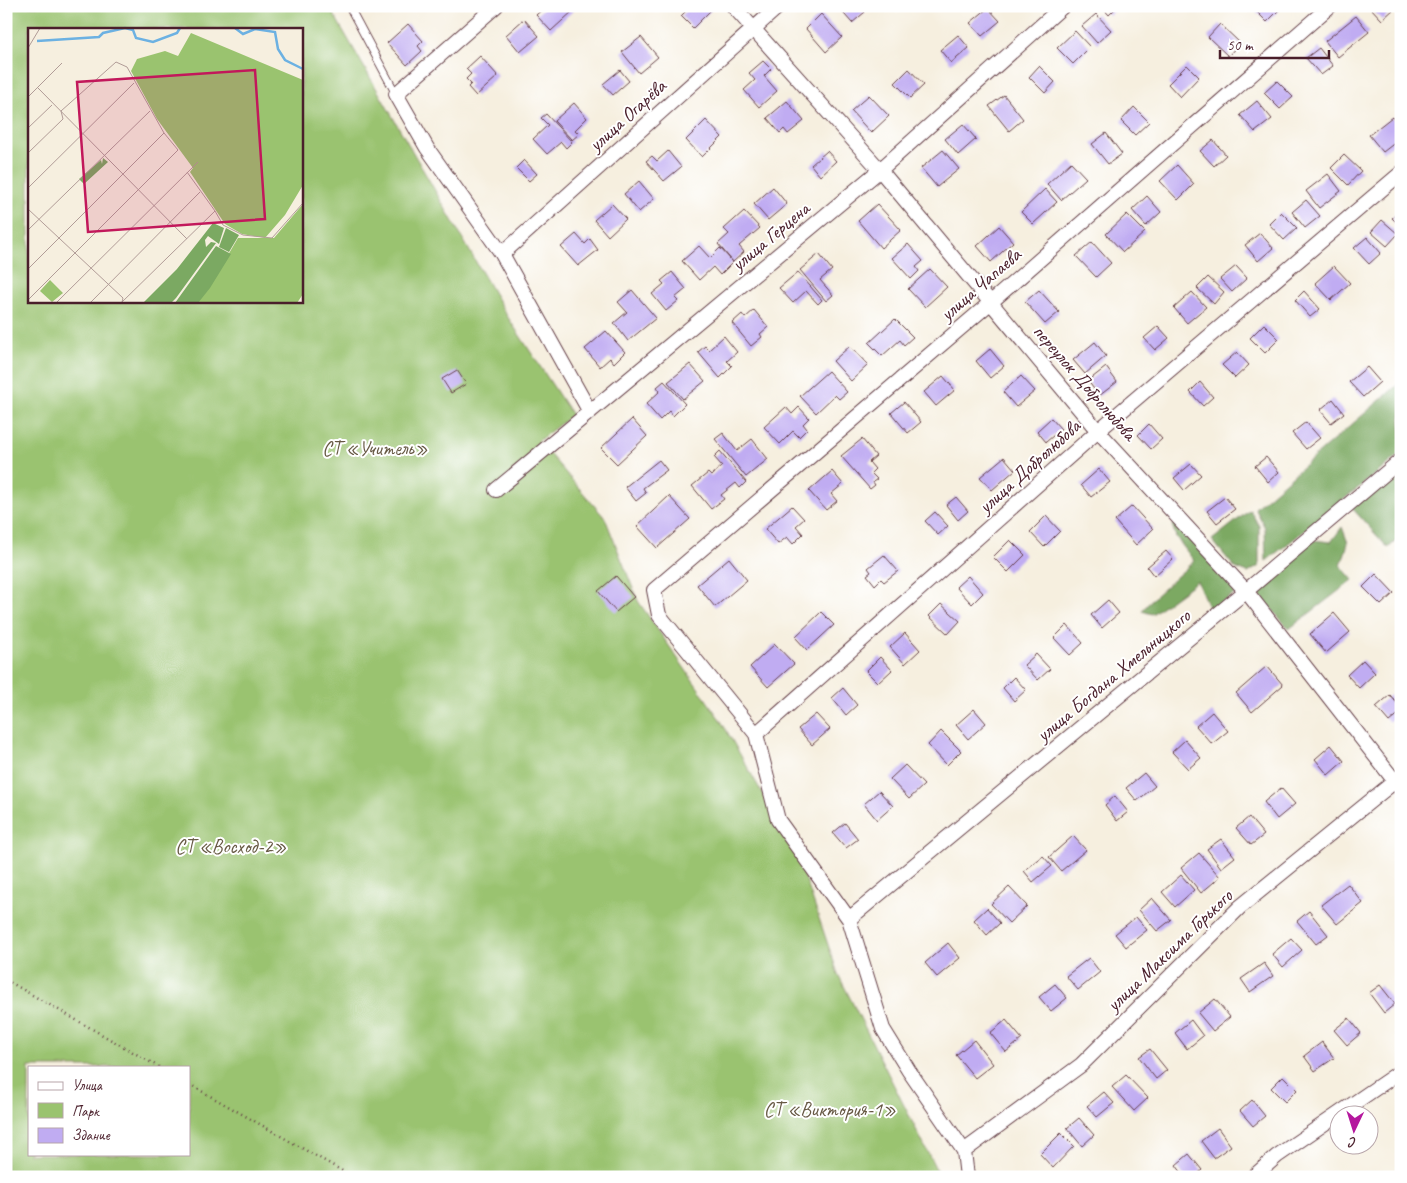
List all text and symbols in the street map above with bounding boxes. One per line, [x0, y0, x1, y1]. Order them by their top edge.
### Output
inset map [28, 28, 302, 302]
scale bar [1220, 28, 1328, 60]
text: 50 m [1227, 36, 1254, 55]
street label: улица Огарёва [583, 73, 672, 157]
street label: улица Герцена [725, 195, 816, 277]
street label: улица Чапаева [934, 242, 1027, 327]
street label: переулок Добролюбова [1027, 319, 1143, 447]
street label: улица Добролюбова [972, 413, 1087, 519]
park label: СТ «Учитель» [322, 436, 428, 461]
street label: улица Богдана Хмельницкого [1030, 603, 1196, 748]
park label: СТ «Восход-2» [175, 834, 287, 859]
street label: улица Максима Горького [1100, 883, 1238, 1018]
legend [28, 1066, 190, 1156]
text: Улица [72, 1076, 103, 1095]
park label: СТ «Виктория-1» [764, 1097, 896, 1122]
text: Парк [72, 1102, 100, 1121]
north arrow [1330, 1106, 1380, 1156]
text: Здание [72, 1126, 111, 1145]
text: С [1347, 1134, 1357, 1151]

